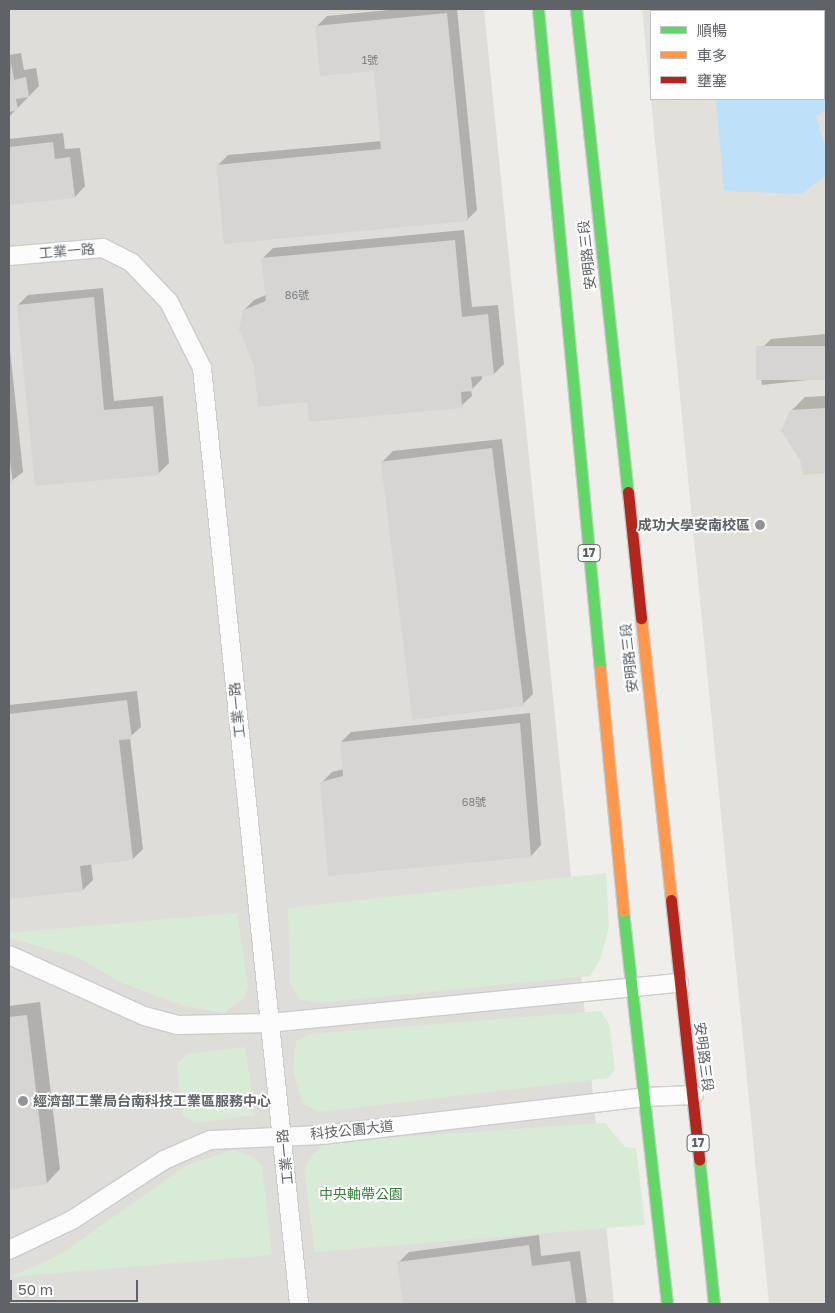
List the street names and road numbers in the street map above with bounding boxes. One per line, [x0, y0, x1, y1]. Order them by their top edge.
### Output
street label: 安明路三段 [575, 219, 599, 291]
street label: 工業一路 [38, 240, 96, 262]
road number: 17 [576, 544, 602, 562]
street label: 安明路三段 [617, 622, 641, 694]
street label: 工業一路 [226, 681, 248, 739]
street label: 安明路三段 [691, 1021, 717, 1093]
street label: 科技公園大道 [309, 1117, 395, 1143]
street label: 工業一路 [274, 1128, 296, 1186]
road number: 17 [686, 1134, 710, 1152]

